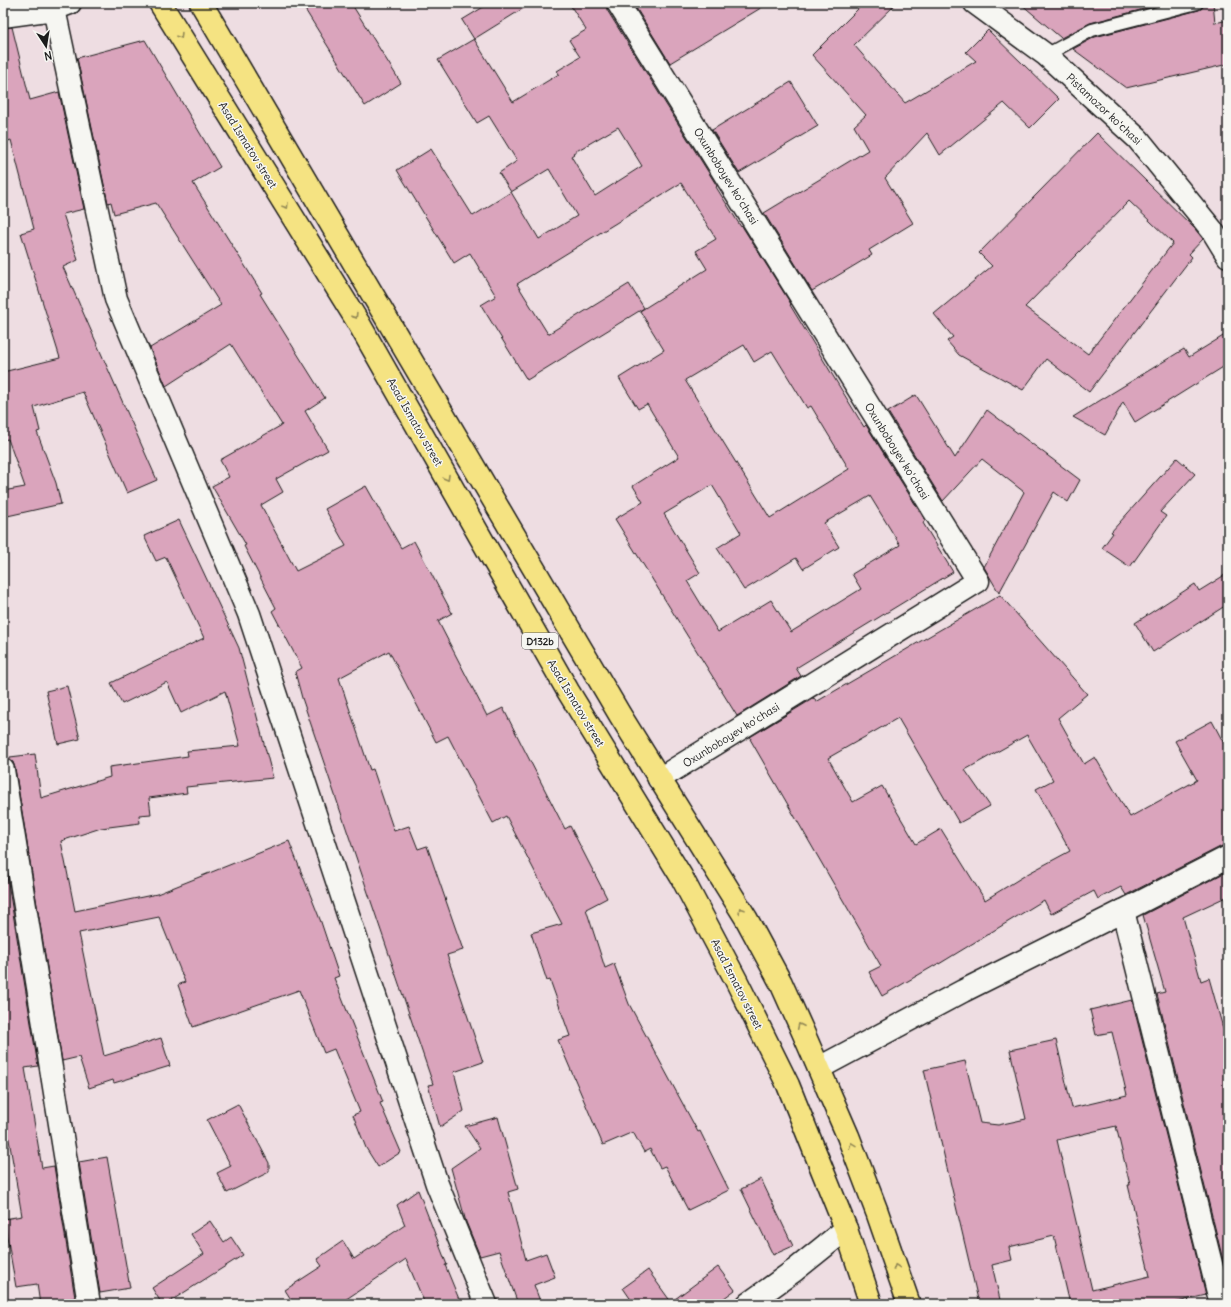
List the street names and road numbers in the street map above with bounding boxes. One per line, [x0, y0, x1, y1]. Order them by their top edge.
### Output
street label: Pistamozor koʻchasi [1063, 70, 1145, 148]
street label: Asad Ismatov street [216, 99, 280, 191]
street label: Oxunboboyev koʻchasi [691, 125, 761, 227]
street label: Asad Ismatov street [384, 375, 446, 469]
street label: Oxunboboyev koʻchasi [862, 400, 932, 502]
road number: D132b [522, 633, 558, 649]
street label: Asad Ismatov street [544, 657, 608, 749]
street label: Oxunboboyev koʻchasi [680, 700, 782, 770]
street label: Asad Ismatov street [708, 937, 766, 1032]

